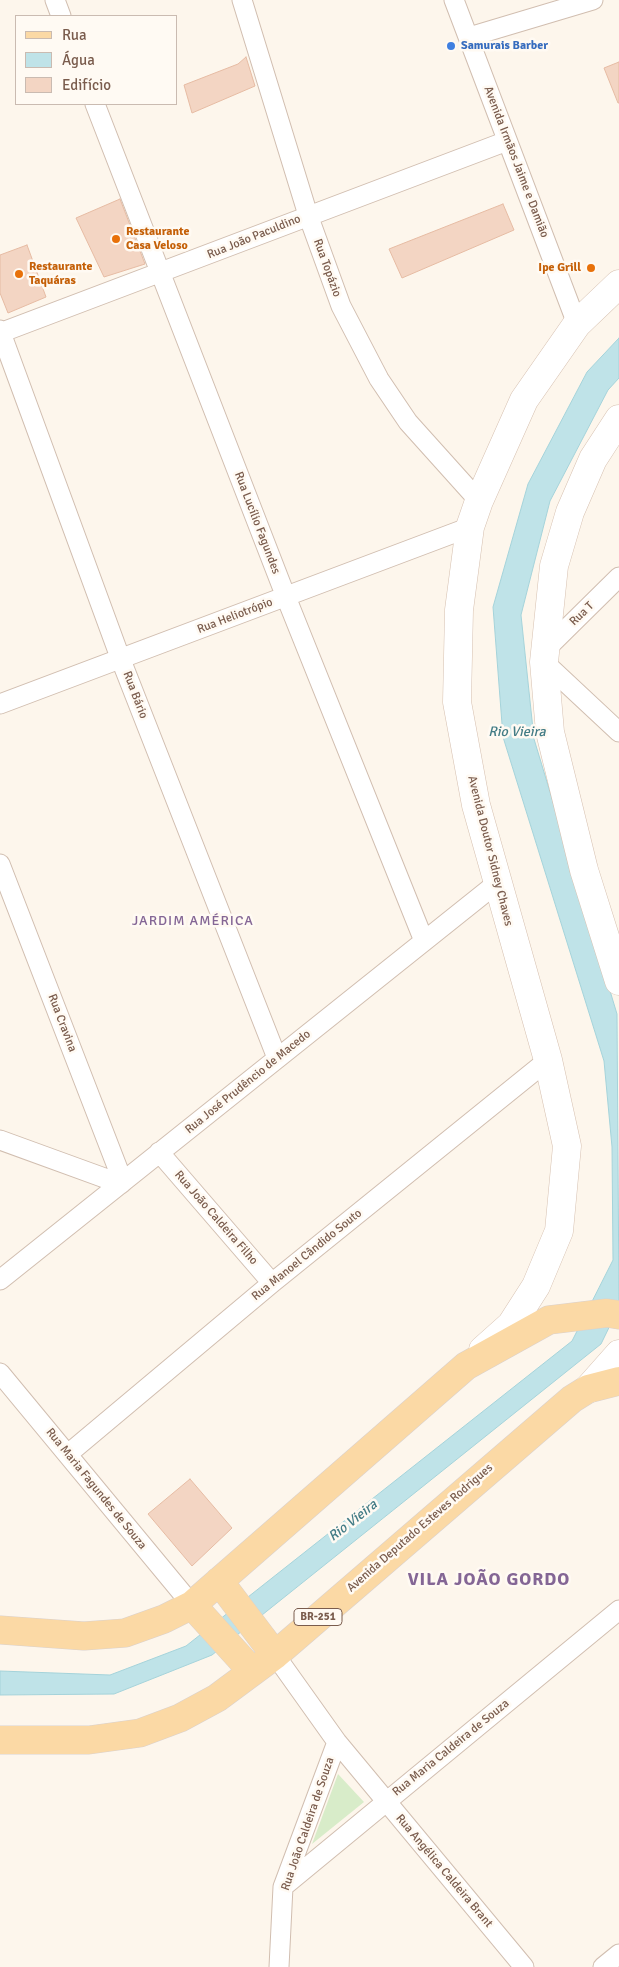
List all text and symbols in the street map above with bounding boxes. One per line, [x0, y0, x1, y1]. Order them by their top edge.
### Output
legend [15, 15, 178, 105]
text: Rua [62, 26, 87, 44]
place label: Samurais Barber [461, 39, 548, 53]
marker: Samurais Barber [445, 40, 457, 52]
text: Água [62, 51, 95, 69]
text: Edifício [62, 76, 111, 94]
street label: Avenida Irmãos Jaime e Damião [480, 84, 552, 240]
street label: Rua João Paculdino [205, 212, 303, 262]
place label: Restaurante Casa Veloso [126, 225, 189, 253]
marker: Restaurante Casa Veloso [110, 233, 122, 245]
street label: Rua Topázio [310, 237, 344, 299]
place label: Restaurante Taquáras [29, 260, 92, 288]
place label: Ipe Grill [538, 261, 581, 275]
marker: Ipe Grill [585, 262, 597, 274]
marker: Restaurante Taquáras [13, 268, 25, 280]
street label: Rua Lucílio Fagundes [231, 470, 283, 576]
street label: Rua Heliotrópio [195, 595, 275, 637]
street label: Rua T [567, 599, 597, 629]
street label: Rua Bário [119, 669, 151, 721]
water label: Rio Vieira [488, 724, 546, 740]
street label: Avenida Doutor Sidney Chaves [464, 774, 516, 928]
district label: JARDIM AMÉRICA [130, 913, 256, 929]
street label: Rua Cravina [44, 992, 80, 1054]
street label: Rua José Prudêncio de Macedo [182, 1027, 314, 1137]
street label: Rua João Caldeira Filho [171, 1168, 261, 1268]
street label: Rua Manoel Cândido Souto [249, 1206, 365, 1304]
street label: Rua Maria Fagundes de Souza [43, 1425, 149, 1553]
street label: Avenida Deputado Esteves Rodrigues [344, 1461, 496, 1595]
water label: Rio Vieira [325, 1497, 381, 1545]
district label: VILA JOÃO GORDO [406, 1569, 572, 1591]
road number: BR-251 [294, 1608, 342, 1625]
street label: Rua Maria Caldeira de Souza [390, 1696, 512, 1800]
street label: Rua João Caldeira de Souza [278, 1755, 338, 1893]
street label: Rua Angélica Caldeira Brant [392, 1812, 496, 1930]

